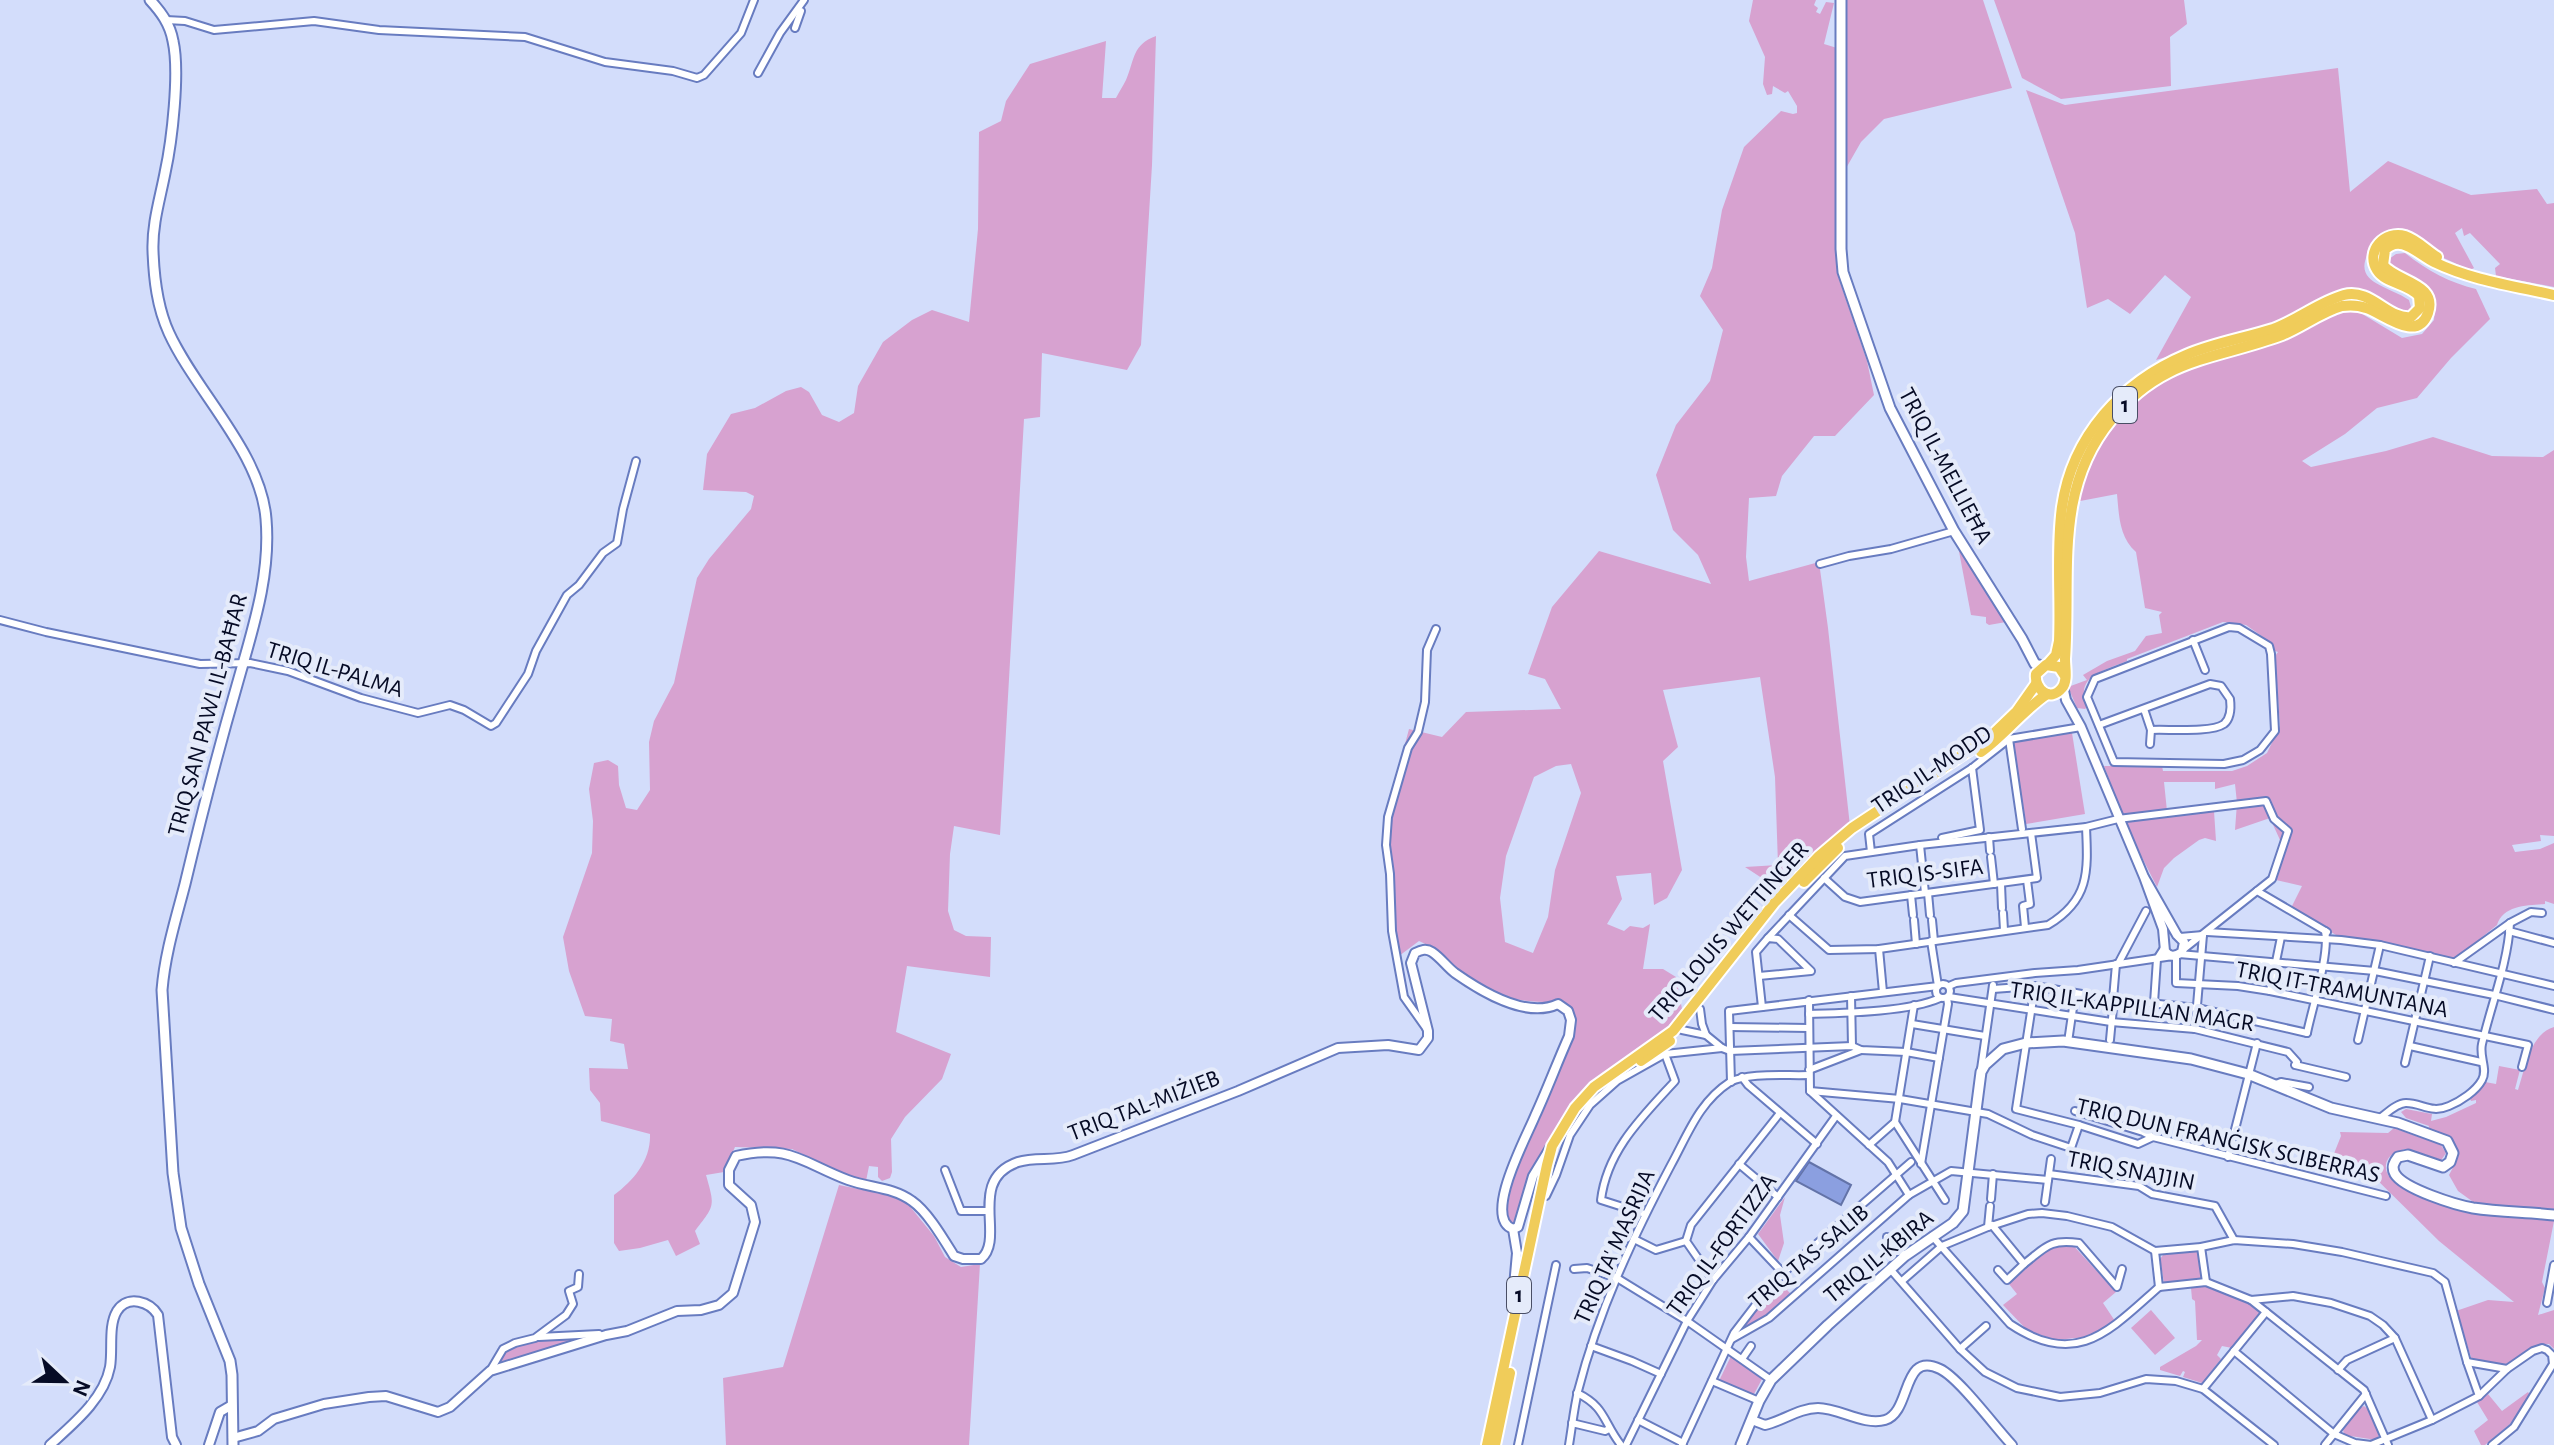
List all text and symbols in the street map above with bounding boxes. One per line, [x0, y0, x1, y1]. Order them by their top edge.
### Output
street label: TRIQ IL-MELLIEĦA [1894, 384, 1996, 548]
road number: 1 [2113, 387, 2137, 423]
street label: TRIQ SAN PAWL IL-BAĦAR [164, 591, 252, 839]
street label: TRIQ IL-PALMA [264, 638, 406, 702]
street label: TRIQ IL-MODD [1868, 721, 1996, 819]
street label: TRIQ LOUIS WETTINGER [1645, 837, 1813, 1027]
street label: TRIQ IS-SIFA [1865, 855, 1985, 893]
street label: TRIQ IT-TRAMUNTANA [2234, 958, 2450, 1022]
street label: TRIQ IL-KAPPILLAN MAGR [2008, 978, 2256, 1036]
street label: TRIQ TAL-MIŻIEB [1065, 1065, 1223, 1146]
street label: TRIQ DUN FRANĠISK SCIBERRAS [2074, 1092, 2382, 1188]
street label: TRIQ SNAJJIN [2065, 1147, 2197, 1195]
street label: TRIQ TA' MASRIJA [1570, 1166, 1660, 1328]
street label: TRIQ IL-FORTIZZA [1663, 1170, 1781, 1320]
street label: TRIQ TAS-SALIB [1745, 1200, 1873, 1314]
street label: TRIQ IL-KBIRA [1820, 1206, 1938, 1308]
road number: 1 [1507, 1277, 1531, 1313]
north arrow [24, 1341, 104, 1421]
text: N [69, 1377, 95, 1399]

